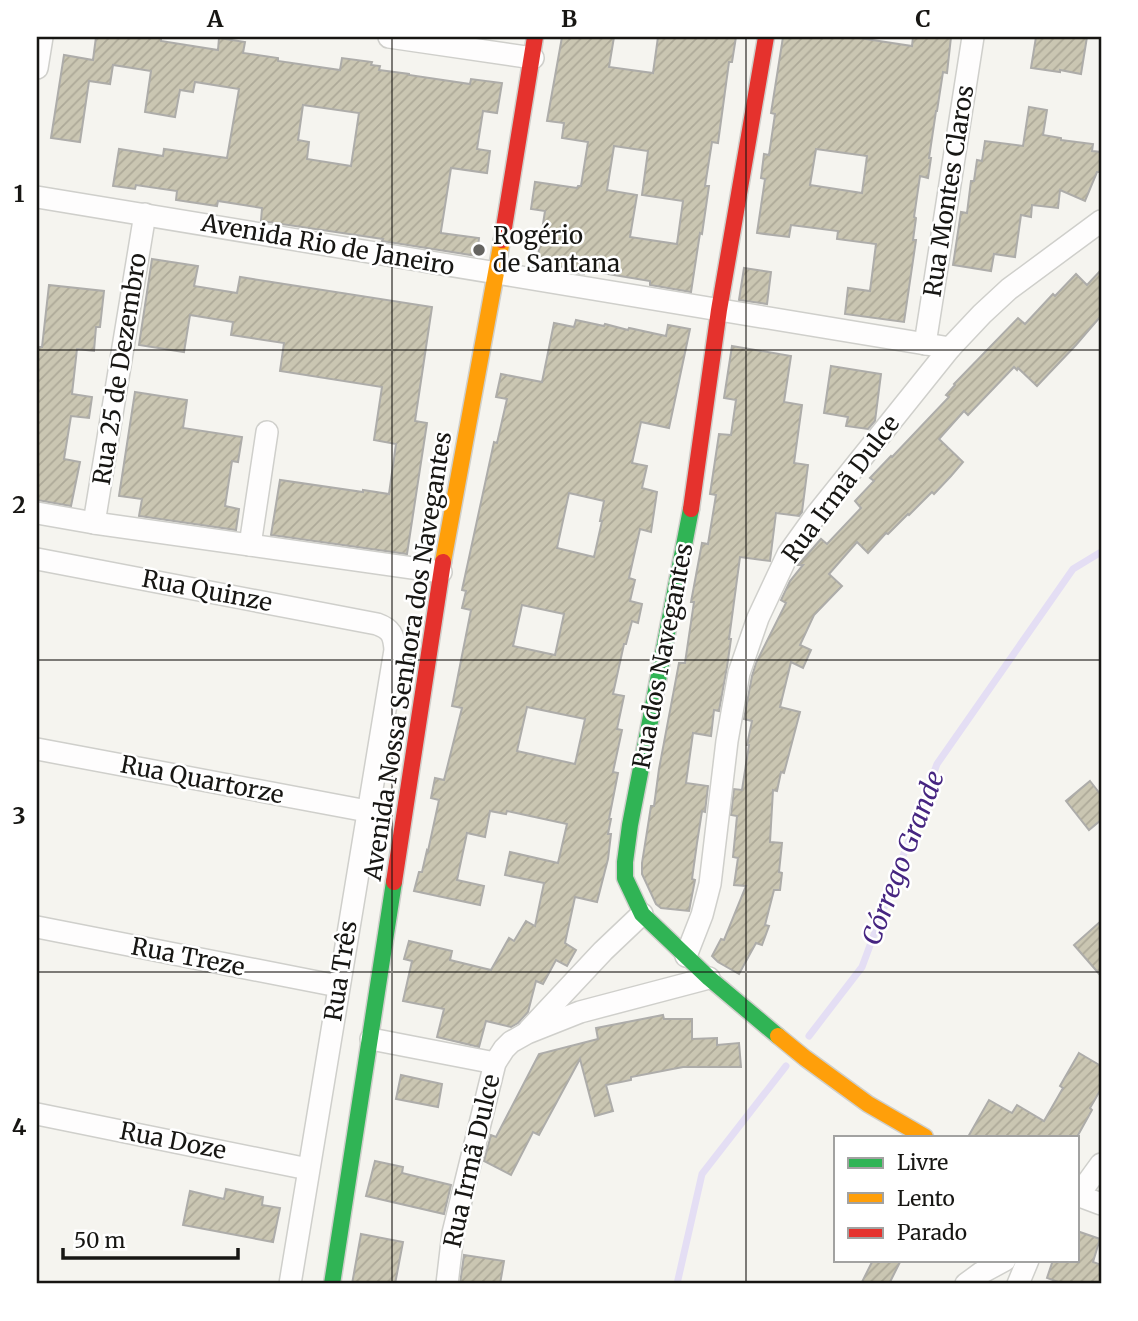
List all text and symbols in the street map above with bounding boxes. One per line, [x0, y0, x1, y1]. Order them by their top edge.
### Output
text: A [206, 4, 224, 33]
text: B [561, 4, 577, 33]
text: C [915, 4, 931, 33]
street label: Rua Montes Claros [916, 83, 981, 299]
text: 1 [14, 179, 25, 208]
street label: Avenida Rio de Janeiro [198, 207, 457, 282]
place label: Rogério de Santana [493, 220, 620, 279]
marker: Rogério de Santana [471, 242, 487, 258]
street label: Rua 25 de Dezembro [86, 251, 153, 487]
street label: Rua Irmã Dulce [775, 409, 906, 569]
street label: Avenida Nossa Senhora dos Navegantes [357, 429, 458, 884]
text: 2 [12, 490, 26, 519]
street label: Rua dos Navegantes [625, 540, 700, 771]
street label: Rua Quinze [139, 563, 275, 618]
street label: Rua Quartorze [118, 748, 286, 811]
water label: Córrego Grande [854, 766, 951, 950]
text: 3 [12, 801, 26, 830]
street label: Rua Três [317, 918, 364, 1023]
street label: Rua Treze [129, 930, 247, 983]
street label: Rua Irmã Dulce [437, 1071, 507, 1251]
text: 4 [12, 1112, 27, 1141]
street label: Rua Doze [117, 1115, 229, 1166]
legend [834, 1136, 1078, 1262]
text: Livre [897, 1149, 948, 1176]
text: Lento [897, 1185, 955, 1212]
scale bar [63, 1216, 238, 1260]
text: Parado [897, 1219, 967, 1246]
text: 50 m [74, 1227, 125, 1254]

